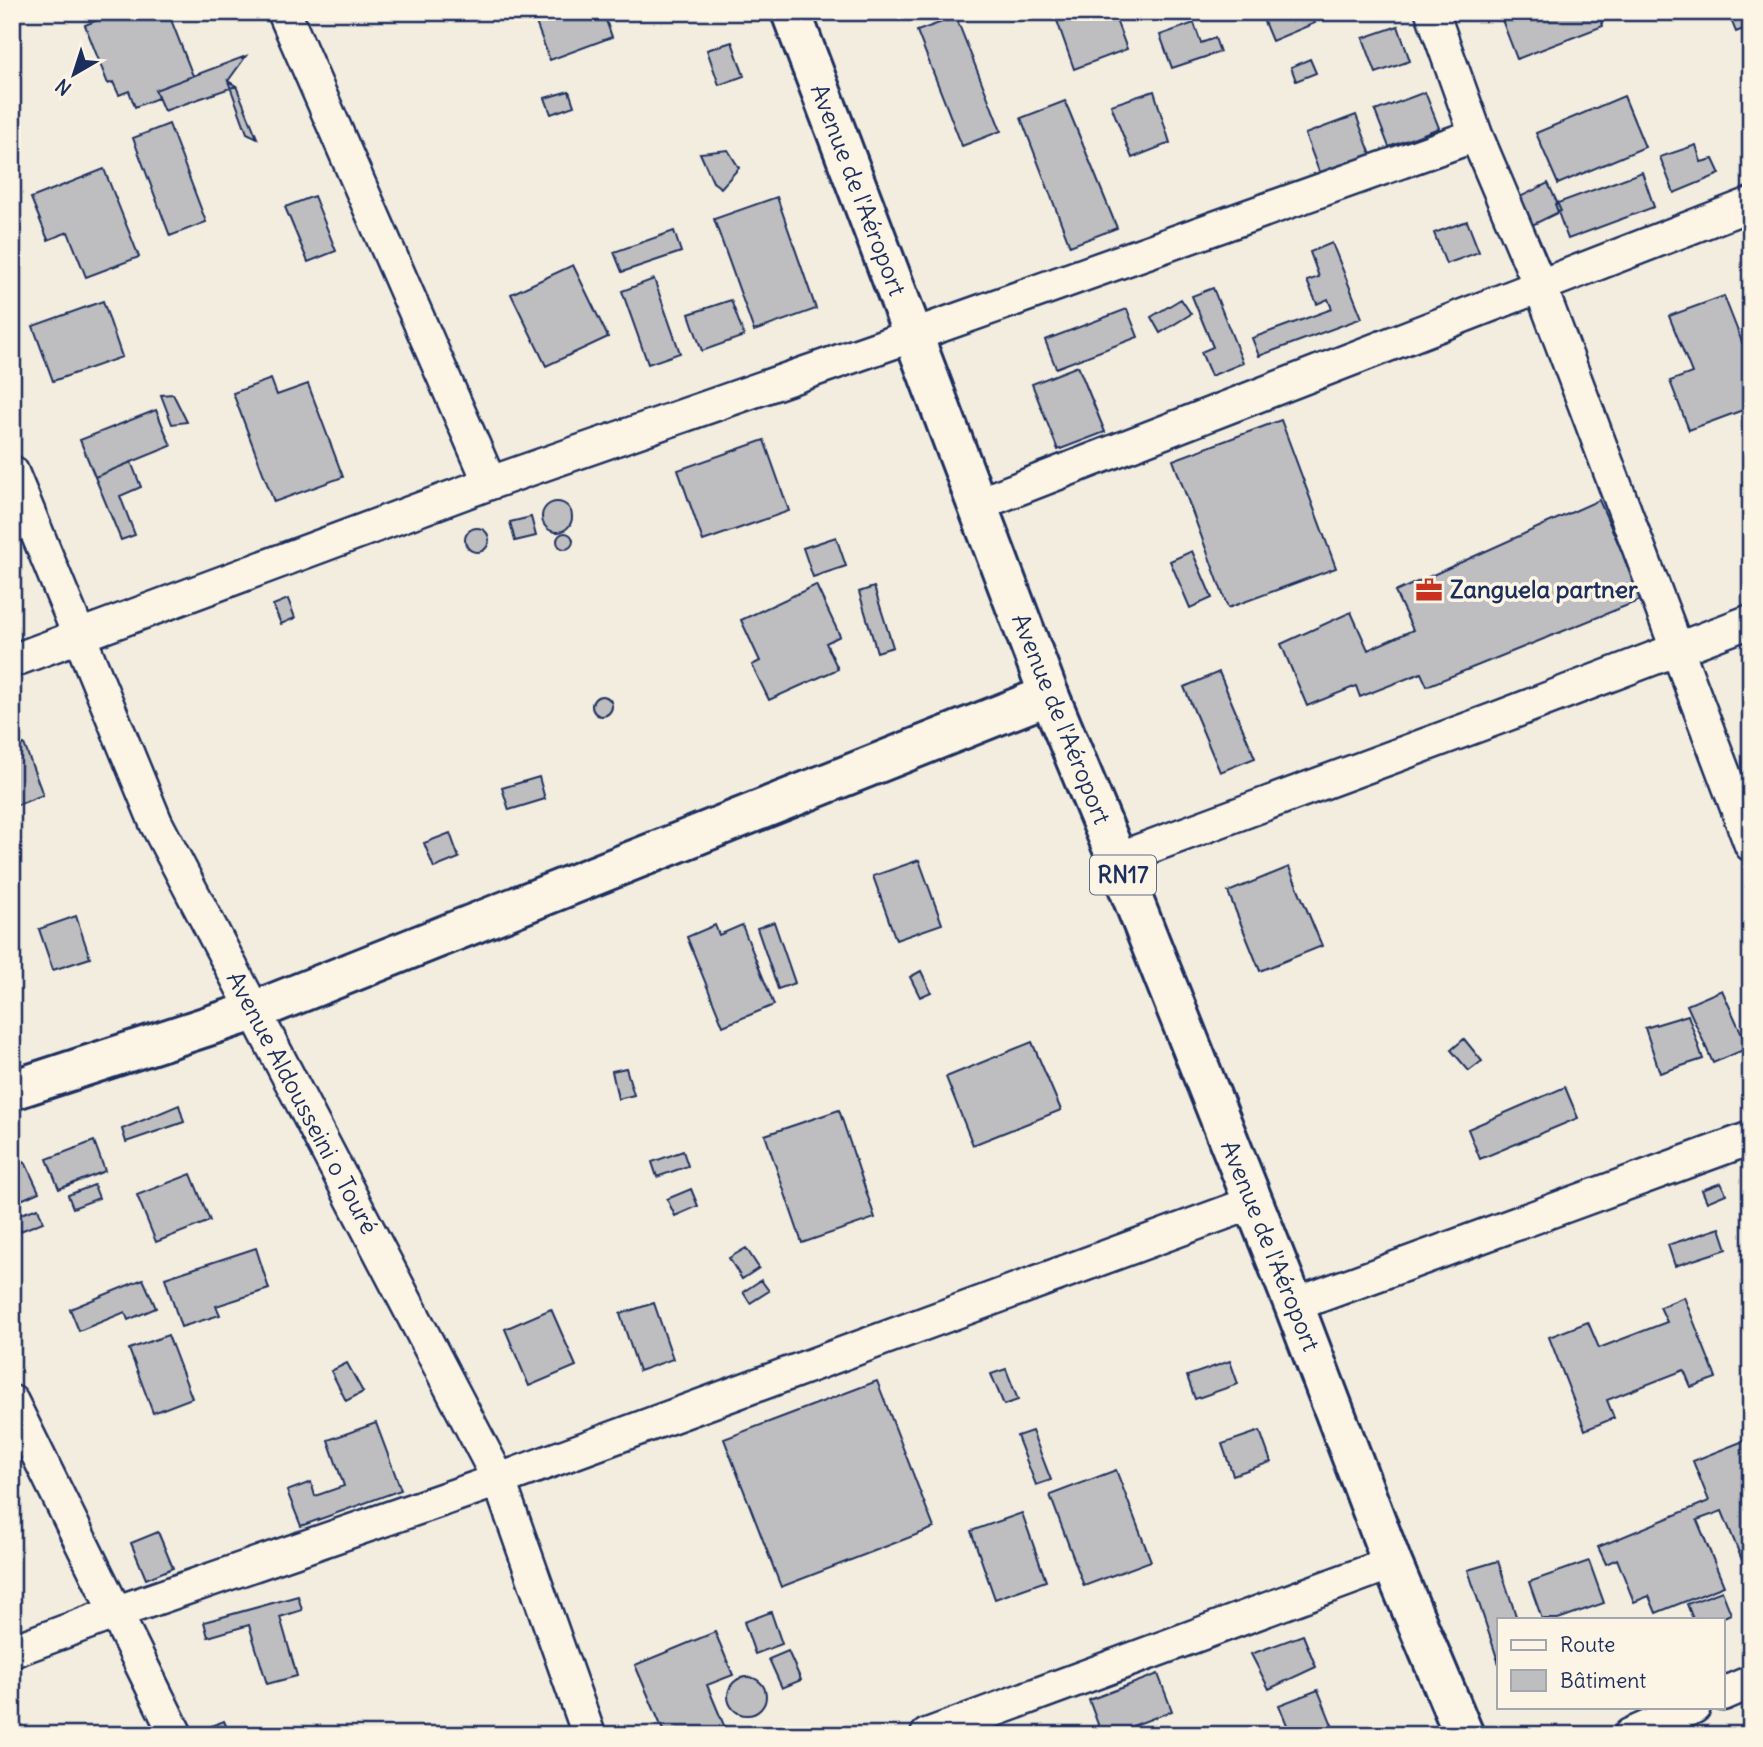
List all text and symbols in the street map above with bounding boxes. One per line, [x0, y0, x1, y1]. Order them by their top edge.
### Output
north arrow [38, 38, 108, 108]
text: N [51, 74, 76, 101]
street label: Avenue de l'Aéroport [805, 80, 913, 300]
place label: Zanguela partner [1450, 574, 1638, 604]
office icon: Zanguela partner [1414, 575, 1444, 605]
street label: Avenue de l'Aéroport [1006, 609, 1118, 828]
road number: RN17 [1090, 856, 1156, 894]
street label: Avenue Aldousseini o Touré [221, 966, 385, 1239]
street label: Avenue de l'Aéroport [1215, 1136, 1327, 1355]
legend [1497, 1618, 1724, 1708]
text: Route [1560, 1631, 1615, 1658]
text: Bâtiment [1560, 1667, 1646, 1694]

